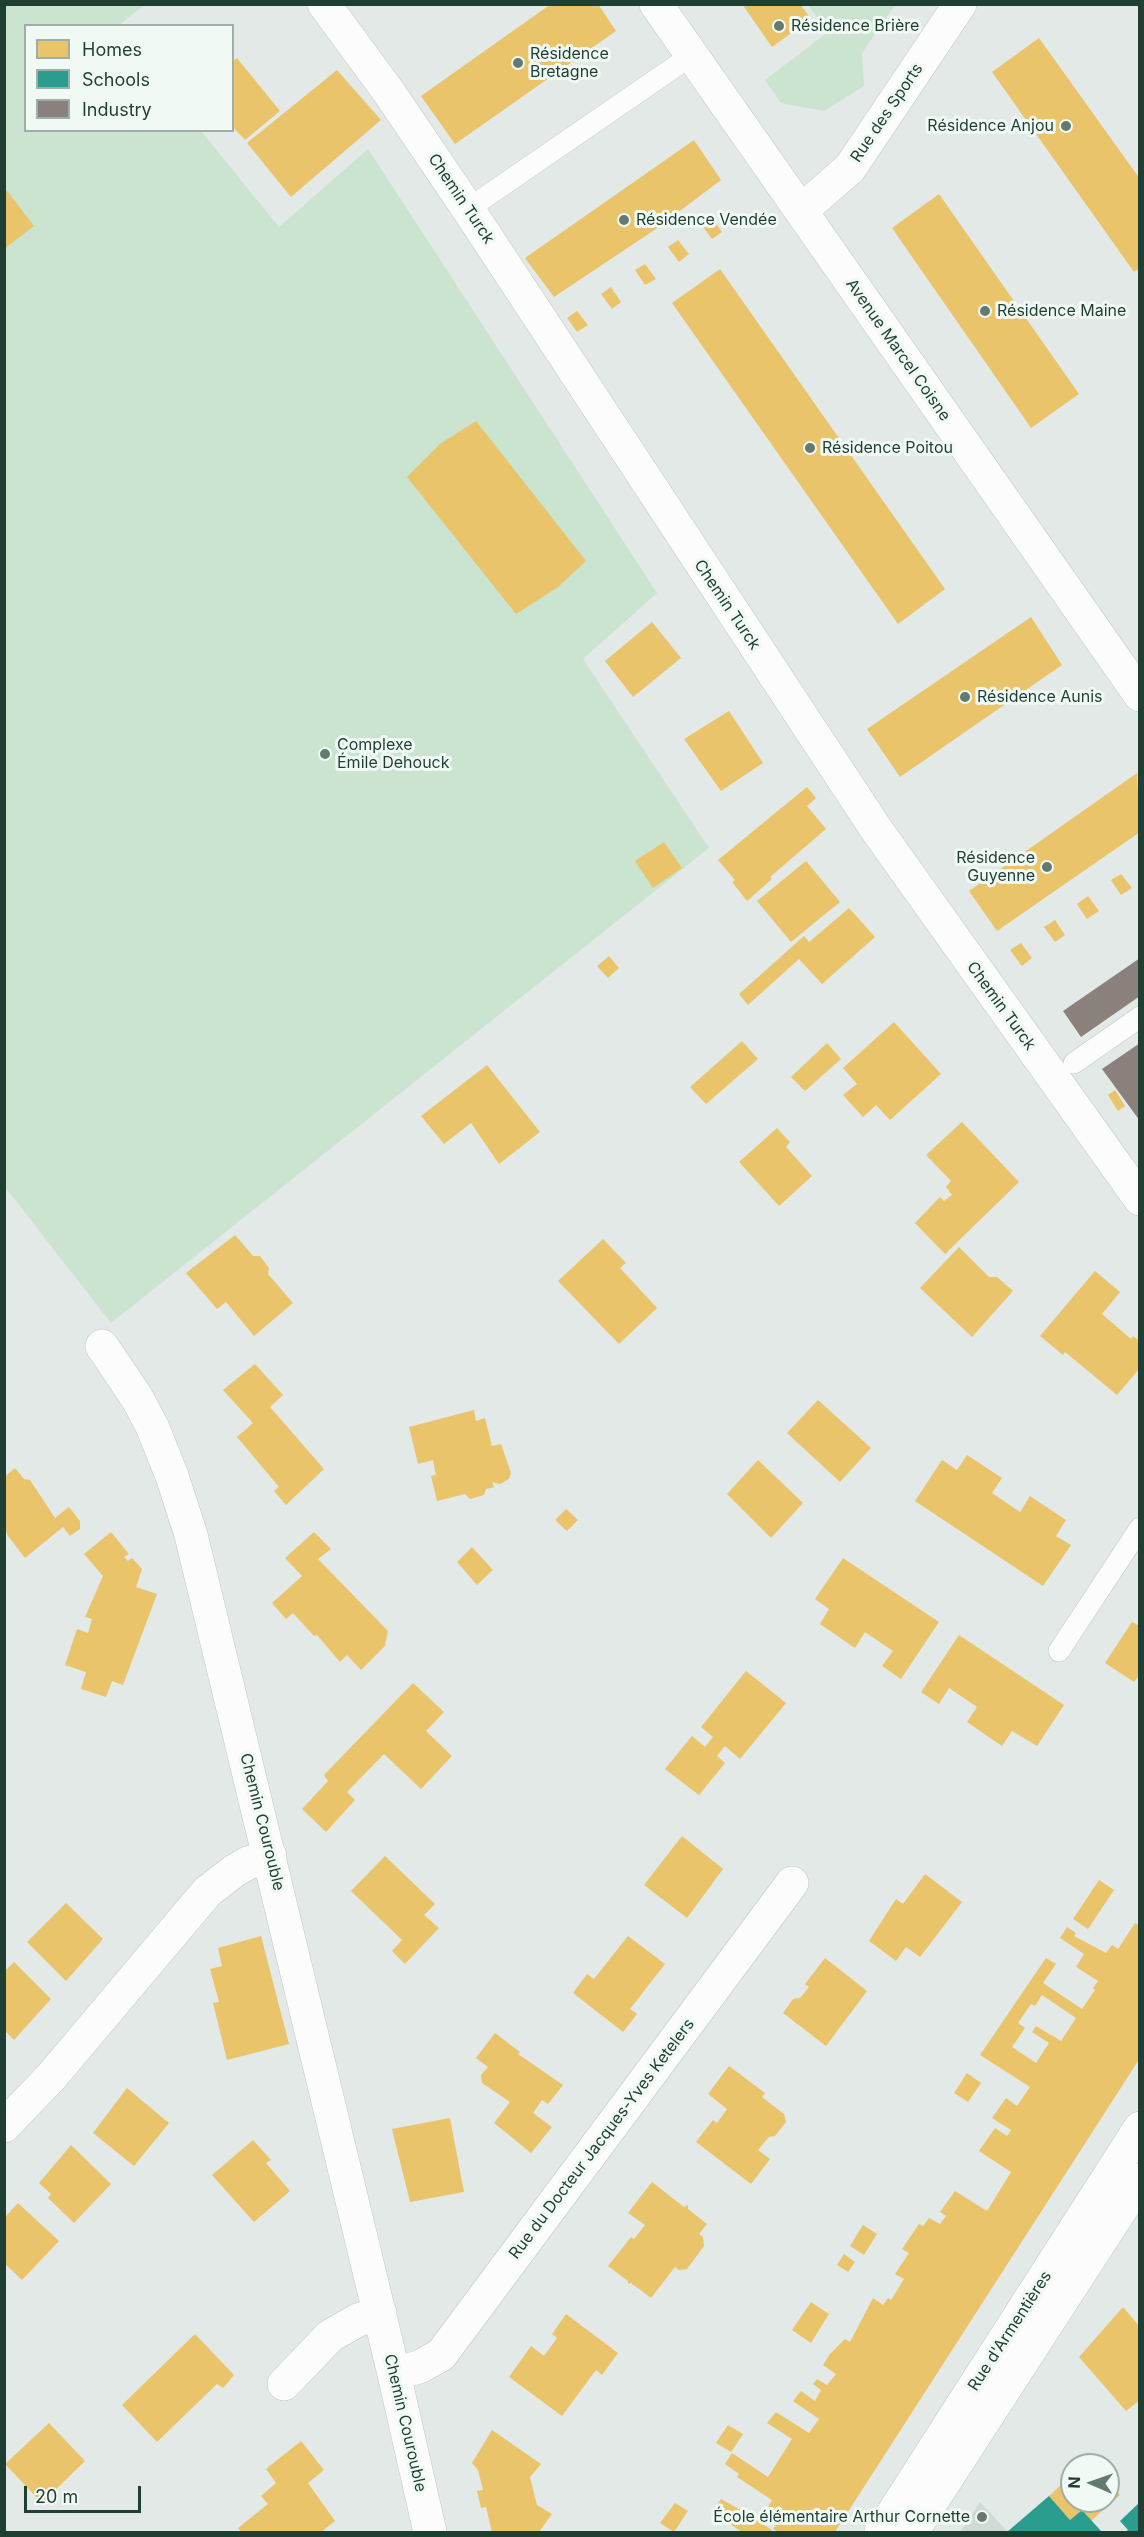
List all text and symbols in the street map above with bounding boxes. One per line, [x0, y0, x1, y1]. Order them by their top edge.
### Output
place label: Résidence Brière [791, 16, 919, 36]
marker: Résidence Brière [772, 19, 786, 33]
legend [24, 24, 234, 132]
text: Homes [82, 39, 142, 60]
place label: Résidence Bretagne [530, 44, 609, 82]
marker: Résidence Bretagne [511, 56, 525, 70]
street label: Rue des Sports [847, 60, 927, 166]
text: Schools [82, 69, 150, 90]
text: Industry [82, 99, 152, 120]
place label: Résidence Anjou [927, 116, 1054, 136]
marker: Résidence Anjou [1059, 119, 1073, 133]
street label: Chemin Turck [424, 150, 498, 248]
place label: Résidence Vendée [636, 210, 777, 230]
marker: Résidence Vendée [617, 213, 631, 227]
street label: Avenue Marcel Coisne [842, 275, 954, 425]
place label: Résidence Maine [997, 301, 1126, 321]
marker: Résidence Maine [978, 304, 992, 318]
place label: Résidence Poitou [822, 438, 953, 458]
marker: Résidence Poitou [803, 441, 817, 455]
street label: Chemin Turck [690, 556, 764, 654]
place label: Résidence Aunis [977, 687, 1103, 707]
marker: Résidence Aunis [958, 690, 972, 704]
place label: Complexe Émile Dehouck [337, 735, 450, 773]
marker: Complexe Émile Dehouck [318, 747, 332, 761]
place label: Résidence Guyenne [956, 848, 1035, 886]
marker: Résidence Guyenne [1040, 860, 1054, 874]
street label: Chemin Turck [962, 958, 1040, 1054]
street label: Chemin Courouble [236, 1751, 288, 1893]
street label: Rue du Docteur Jacques-Yves Ketelers [505, 2015, 699, 2263]
street label: Rue d'Armentières [964, 2267, 1056, 2395]
street label: Chemin Courouble [380, 2352, 430, 2494]
north arrow [1060, 2453, 1120, 2513]
scale bar [27, 2474, 144, 2512]
text: N [1064, 2476, 1084, 2489]
text: 20 m [35, 2486, 78, 2507]
place label: École élémentaire Arthur Cornette [713, 2507, 970, 2527]
marker: École élémentaire Arthur Cornette [975, 2510, 989, 2524]

